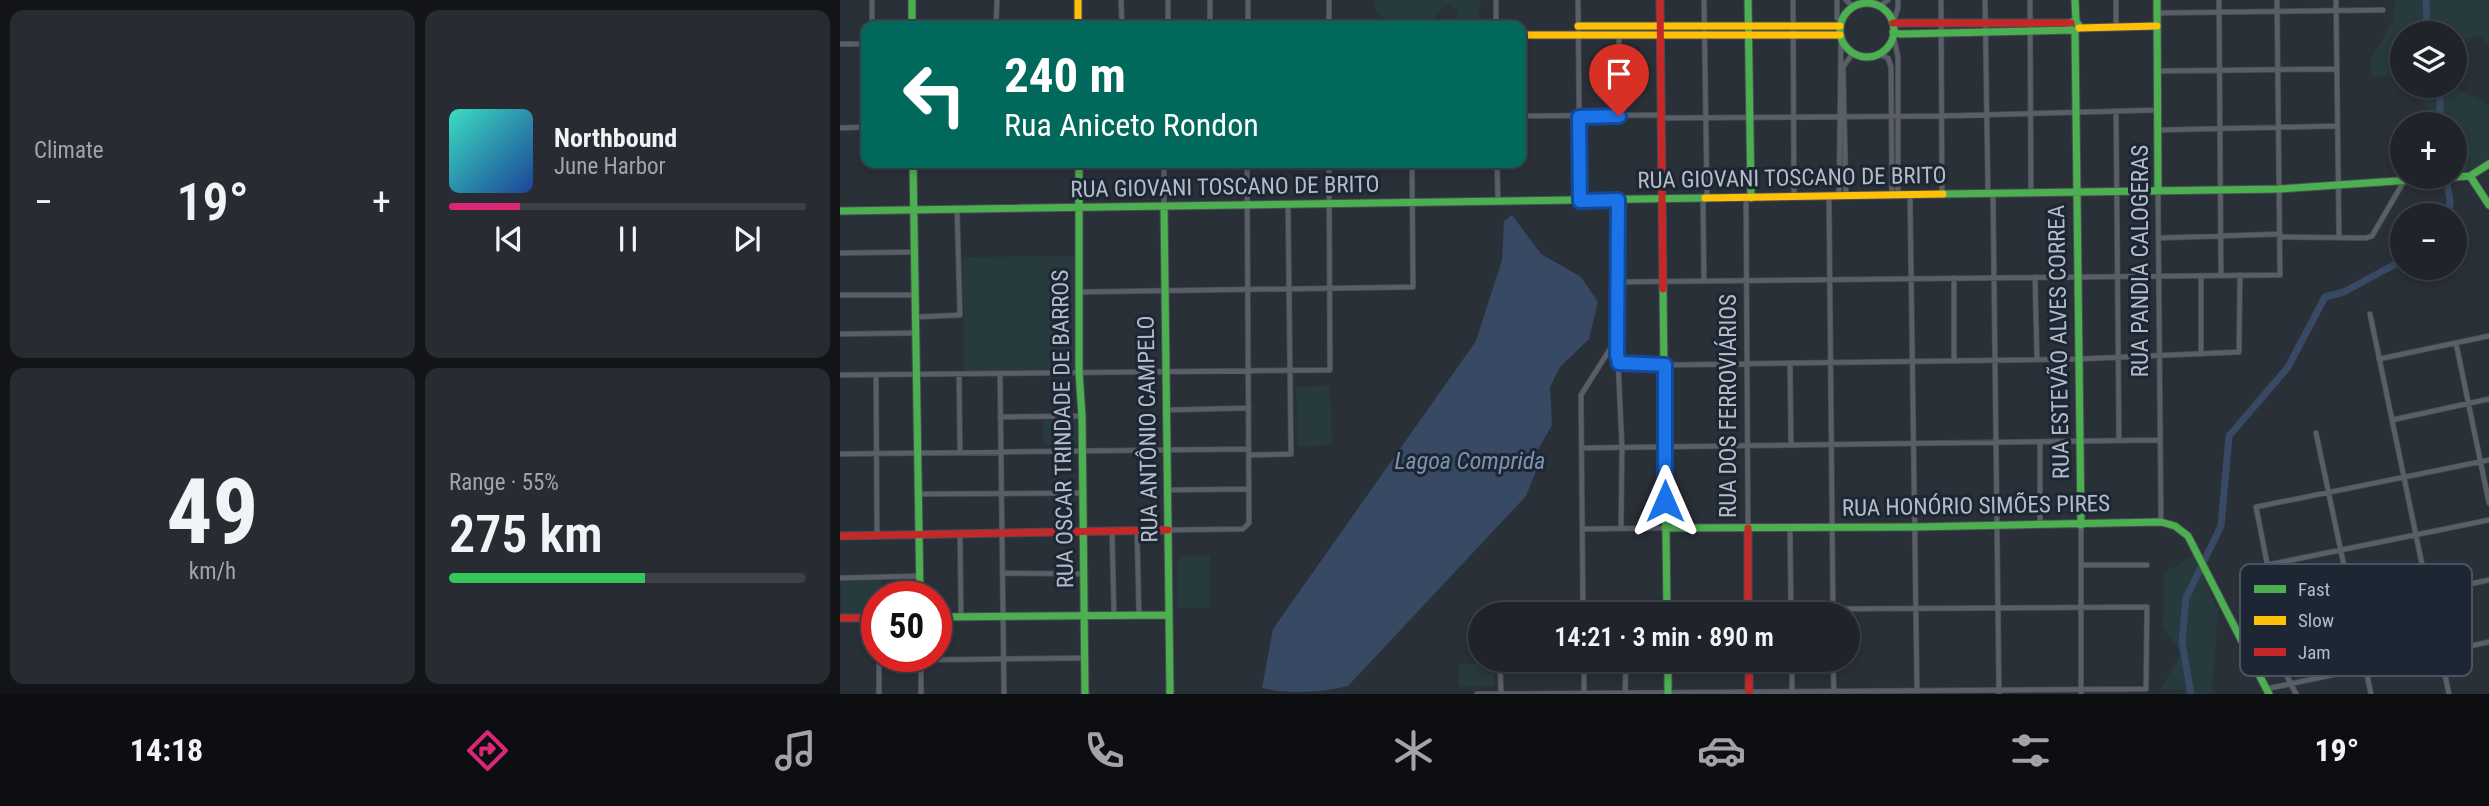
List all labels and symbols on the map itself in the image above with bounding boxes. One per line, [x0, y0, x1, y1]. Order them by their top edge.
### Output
pin [1589, 44, 1649, 116]
street label: RUA PANDIA CALOGERAS [2127, 145, 2154, 377]
street label: RUA GIOVANI TOSCANO DE BRITO [1637, 162, 1947, 194]
street label: RUA GIOVANI TOSCANO DE BRITO [1070, 171, 1380, 203]
street label: RUA ESTEVÃO ALVES CORREA [2042, 205, 2075, 479]
street label: RUA OSCAR TRINDADE DE BARROS [1047, 270, 1079, 588]
street label: RUA DOS FERROVIÁRIOS [1714, 294, 1742, 518]
street label: RUA ANTÔNIO CAMPELO [1132, 315, 1163, 543]
water label: Lagoa Comprida [1394, 447, 1546, 475]
position arrow [1628, 464, 1702, 538]
street label: RUA HONÓRIO SIMÕES PIRES [1842, 489, 2110, 522]
legend [2240, 564, 2472, 676]
text: Fast [2298, 578, 2330, 601]
speed limit sign: 50 [861, 581, 952, 672]
text: Slow [2298, 609, 2334, 632]
text: Jam [2298, 641, 2331, 664]

